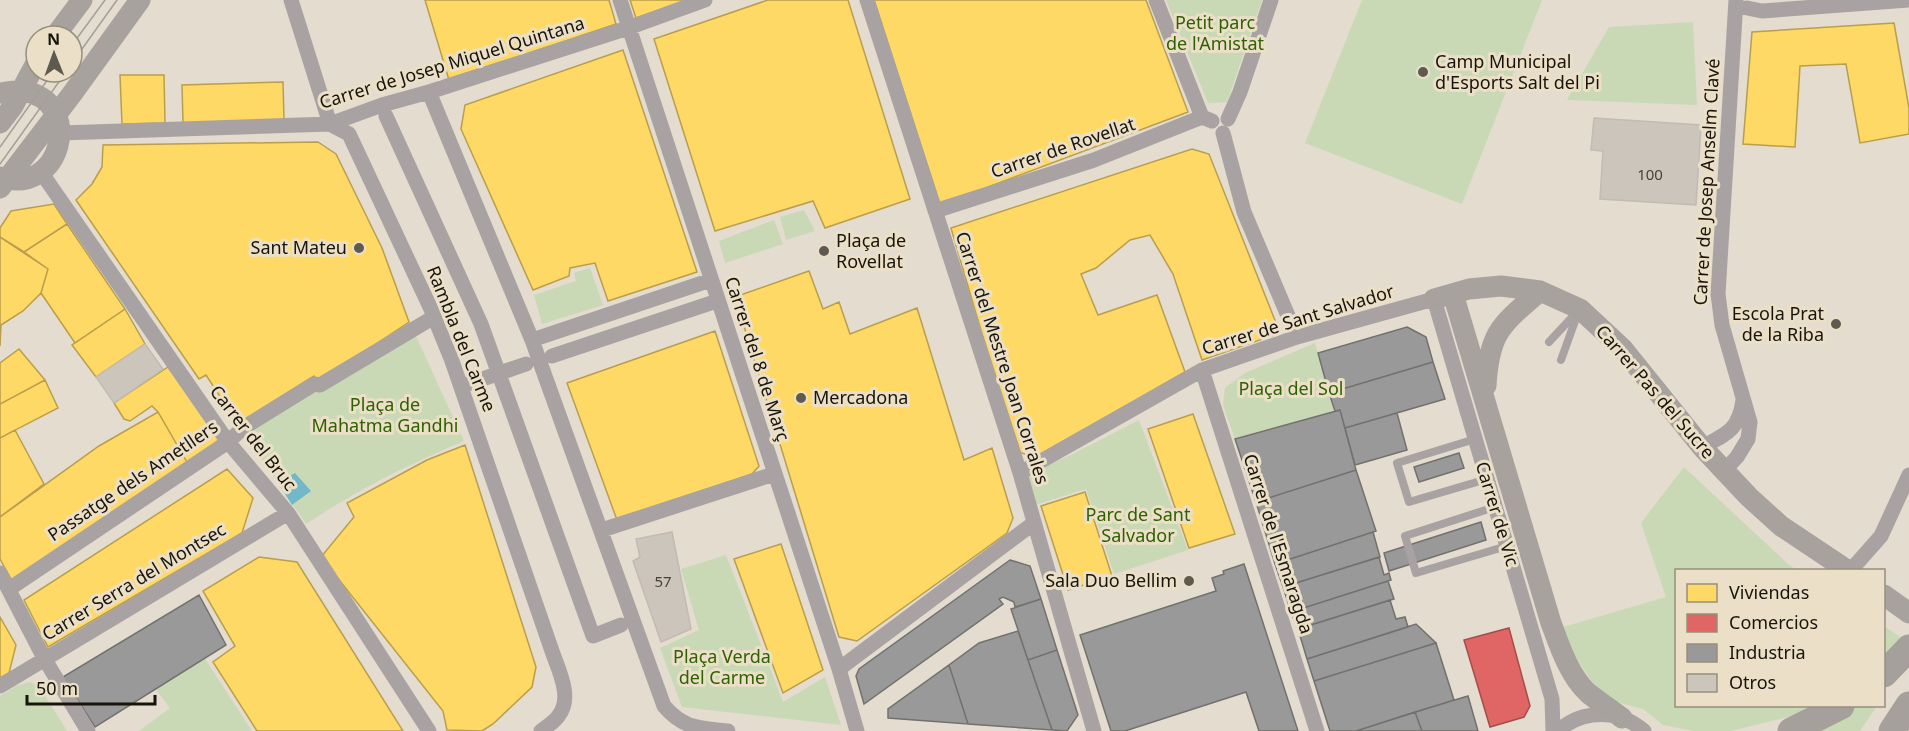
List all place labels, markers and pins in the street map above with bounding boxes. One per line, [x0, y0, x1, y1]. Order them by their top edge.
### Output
place label: Camp Municipal d'Esports Salt del Pi [1435, 49, 1600, 94]
marker: Camp Municipal d'Esports Salt del Pi [1416, 65, 1430, 79]
place label: Plaça de Rovellat [836, 228, 906, 273]
place label: Sant Mateu [251, 235, 347, 259]
marker: Sant Mateu [352, 241, 366, 255]
marker: Plaça de Rovellat [817, 244, 831, 258]
place label: Escola Prat de la Riba [1732, 301, 1824, 346]
marker: Escola Prat de la Riba [1829, 317, 1843, 331]
place label: Mercadona [813, 385, 908, 409]
marker: Mercadona [794, 391, 808, 405]
place label: Sala Duo Bellim [1045, 568, 1177, 592]
marker: Sala Duo Bellim [1182, 574, 1196, 588]

